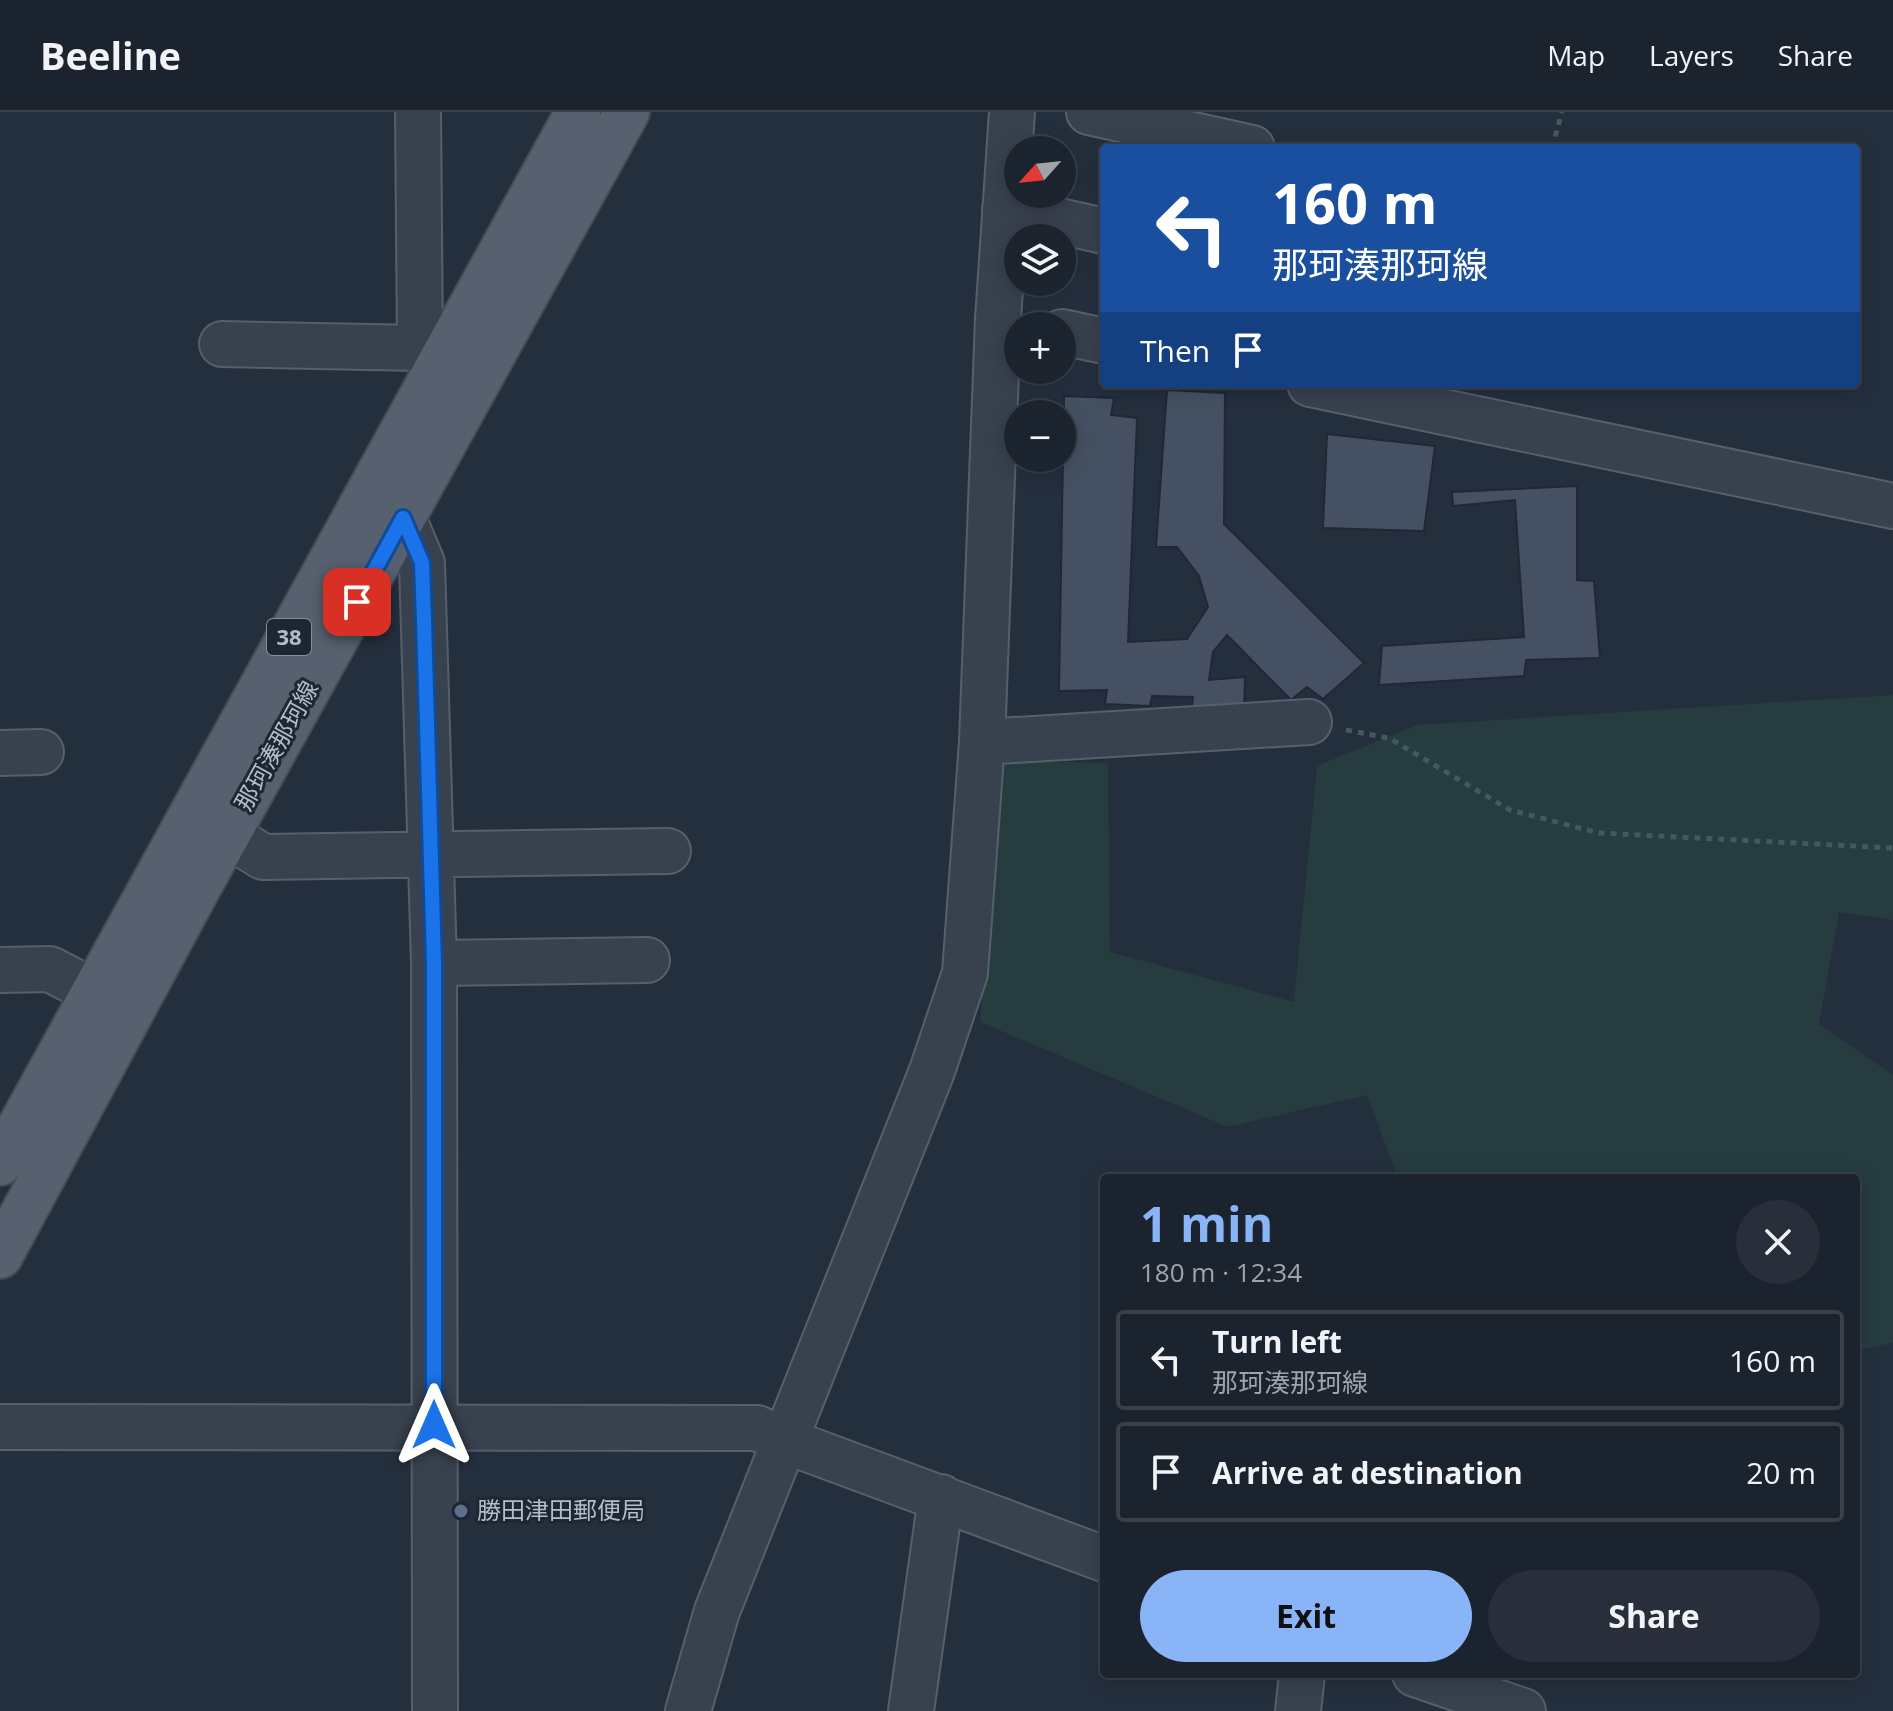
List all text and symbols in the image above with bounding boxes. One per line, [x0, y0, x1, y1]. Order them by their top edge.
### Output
text: Beeline [40, 29, 181, 81]
text: Map [1547, 36, 1605, 74]
text: Layers [1649, 36, 1734, 74]
text: Share [1778, 36, 1853, 74]
north arrow [1004, 136, 1076, 208]
map controls [1004, 136, 1076, 472]
text: 160 m [1272, 164, 1438, 240]
icon: left [1140, 176, 1244, 280]
button: layers [1004, 224, 1076, 296]
text: 那珂湊那珂線 [1272, 240, 1488, 289]
button: + [1004, 312, 1076, 384]
icon: arrive [1226, 328, 1270, 372]
text: Then [1140, 330, 1210, 371]
button: − [1004, 400, 1076, 472]
pin [323, 568, 391, 636]
icon: arrive [335, 580, 379, 624]
road number: 38 [267, 619, 311, 655]
street label: 那珂湊那珂線 [226, 674, 325, 816]
text: 1 min [1140, 1191, 1273, 1256]
button: close [1736, 1200, 1820, 1284]
text: 180 m · 12:34 [1140, 1254, 1302, 1290]
text: Turn left [1212, 1321, 1342, 1362]
icon: left [1144, 1338, 1188, 1382]
text: 160 m [1729, 1340, 1816, 1381]
text: 那珂湊那珂線 [1212, 1364, 1368, 1400]
position arrow [392, 1383, 476, 1467]
icon: arrive [1144, 1450, 1188, 1494]
text: Arrive at destination [1212, 1452, 1523, 1493]
text: 20 m [1746, 1452, 1816, 1493]
place label: 勝田津田郵便局 [477, 1493, 645, 1526]
marker: 勝田津田郵便局 [452, 1502, 470, 1520]
button: Exit [1140, 1570, 1472, 1662]
button: Share [1488, 1570, 1820, 1662]

